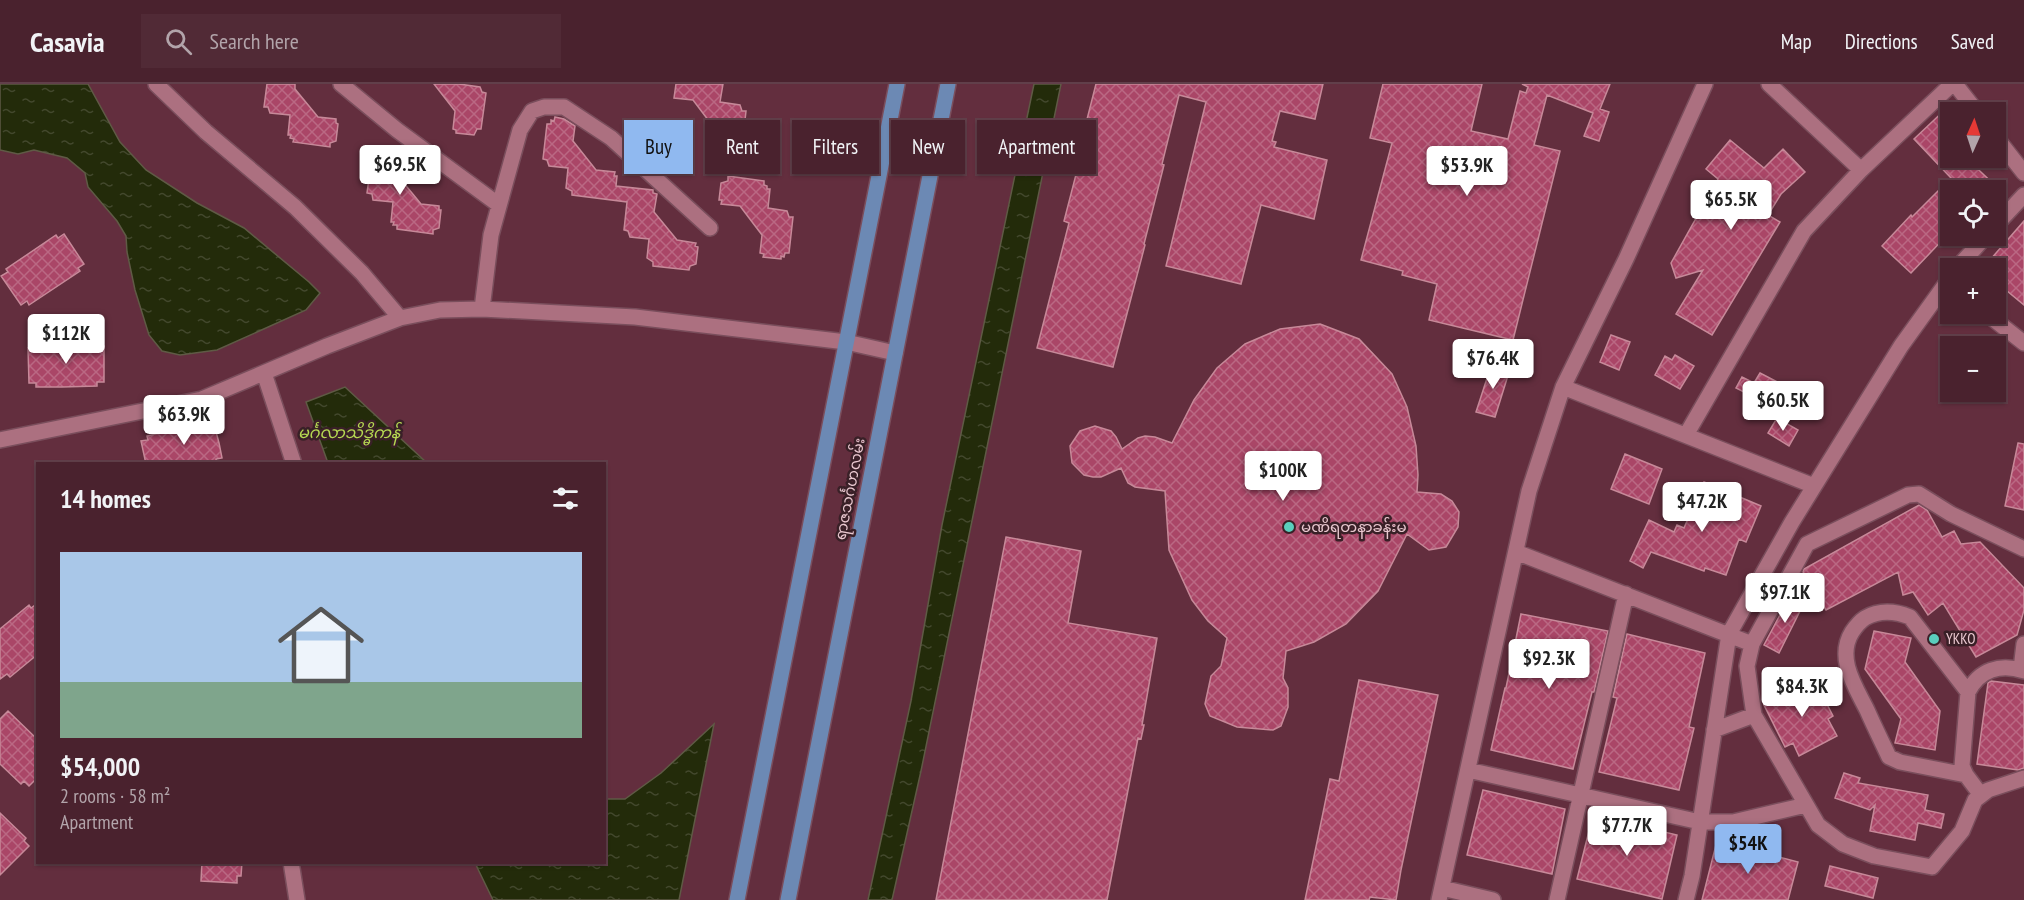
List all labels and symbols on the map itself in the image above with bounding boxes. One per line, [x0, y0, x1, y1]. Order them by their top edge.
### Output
north arrow [1940, 102, 2006, 168]
pin: $69.5K [351, 145, 449, 196]
pin: $53.9K [1418, 146, 1516, 197]
pin: $65.5K [1682, 180, 1780, 231]
pin: $112K [24, 314, 108, 365]
pin: $76.4K [1444, 339, 1542, 390]
pin: $60.5K [1734, 381, 1832, 432]
pin: $63.9K [135, 395, 233, 446]
water label: မင်္ဂလာသိဒ္ဓိကန် [298, 421, 403, 446]
street label: ရာဇသင်္ဂဟလမ်း [830, 436, 872, 542]
pin: $100K [1241, 451, 1325, 502]
pin: $47.2K [1653, 482, 1751, 533]
place label: မဏိရတနာခန်းမ [1301, 517, 1407, 539]
marker: မဏိရတနာခန်းမ [1282, 520, 1296, 534]
pin: $97.1K [1736, 573, 1834, 624]
place label: YKKO [1946, 629, 1976, 648]
marker: YKKO [1927, 632, 1941, 646]
pin: $92.3K [1500, 639, 1598, 690]
pin: $84.3K [1753, 667, 1851, 718]
pin: $77.7K [1578, 806, 1676, 857]
pin: $54K [1712, 824, 1784, 875]

